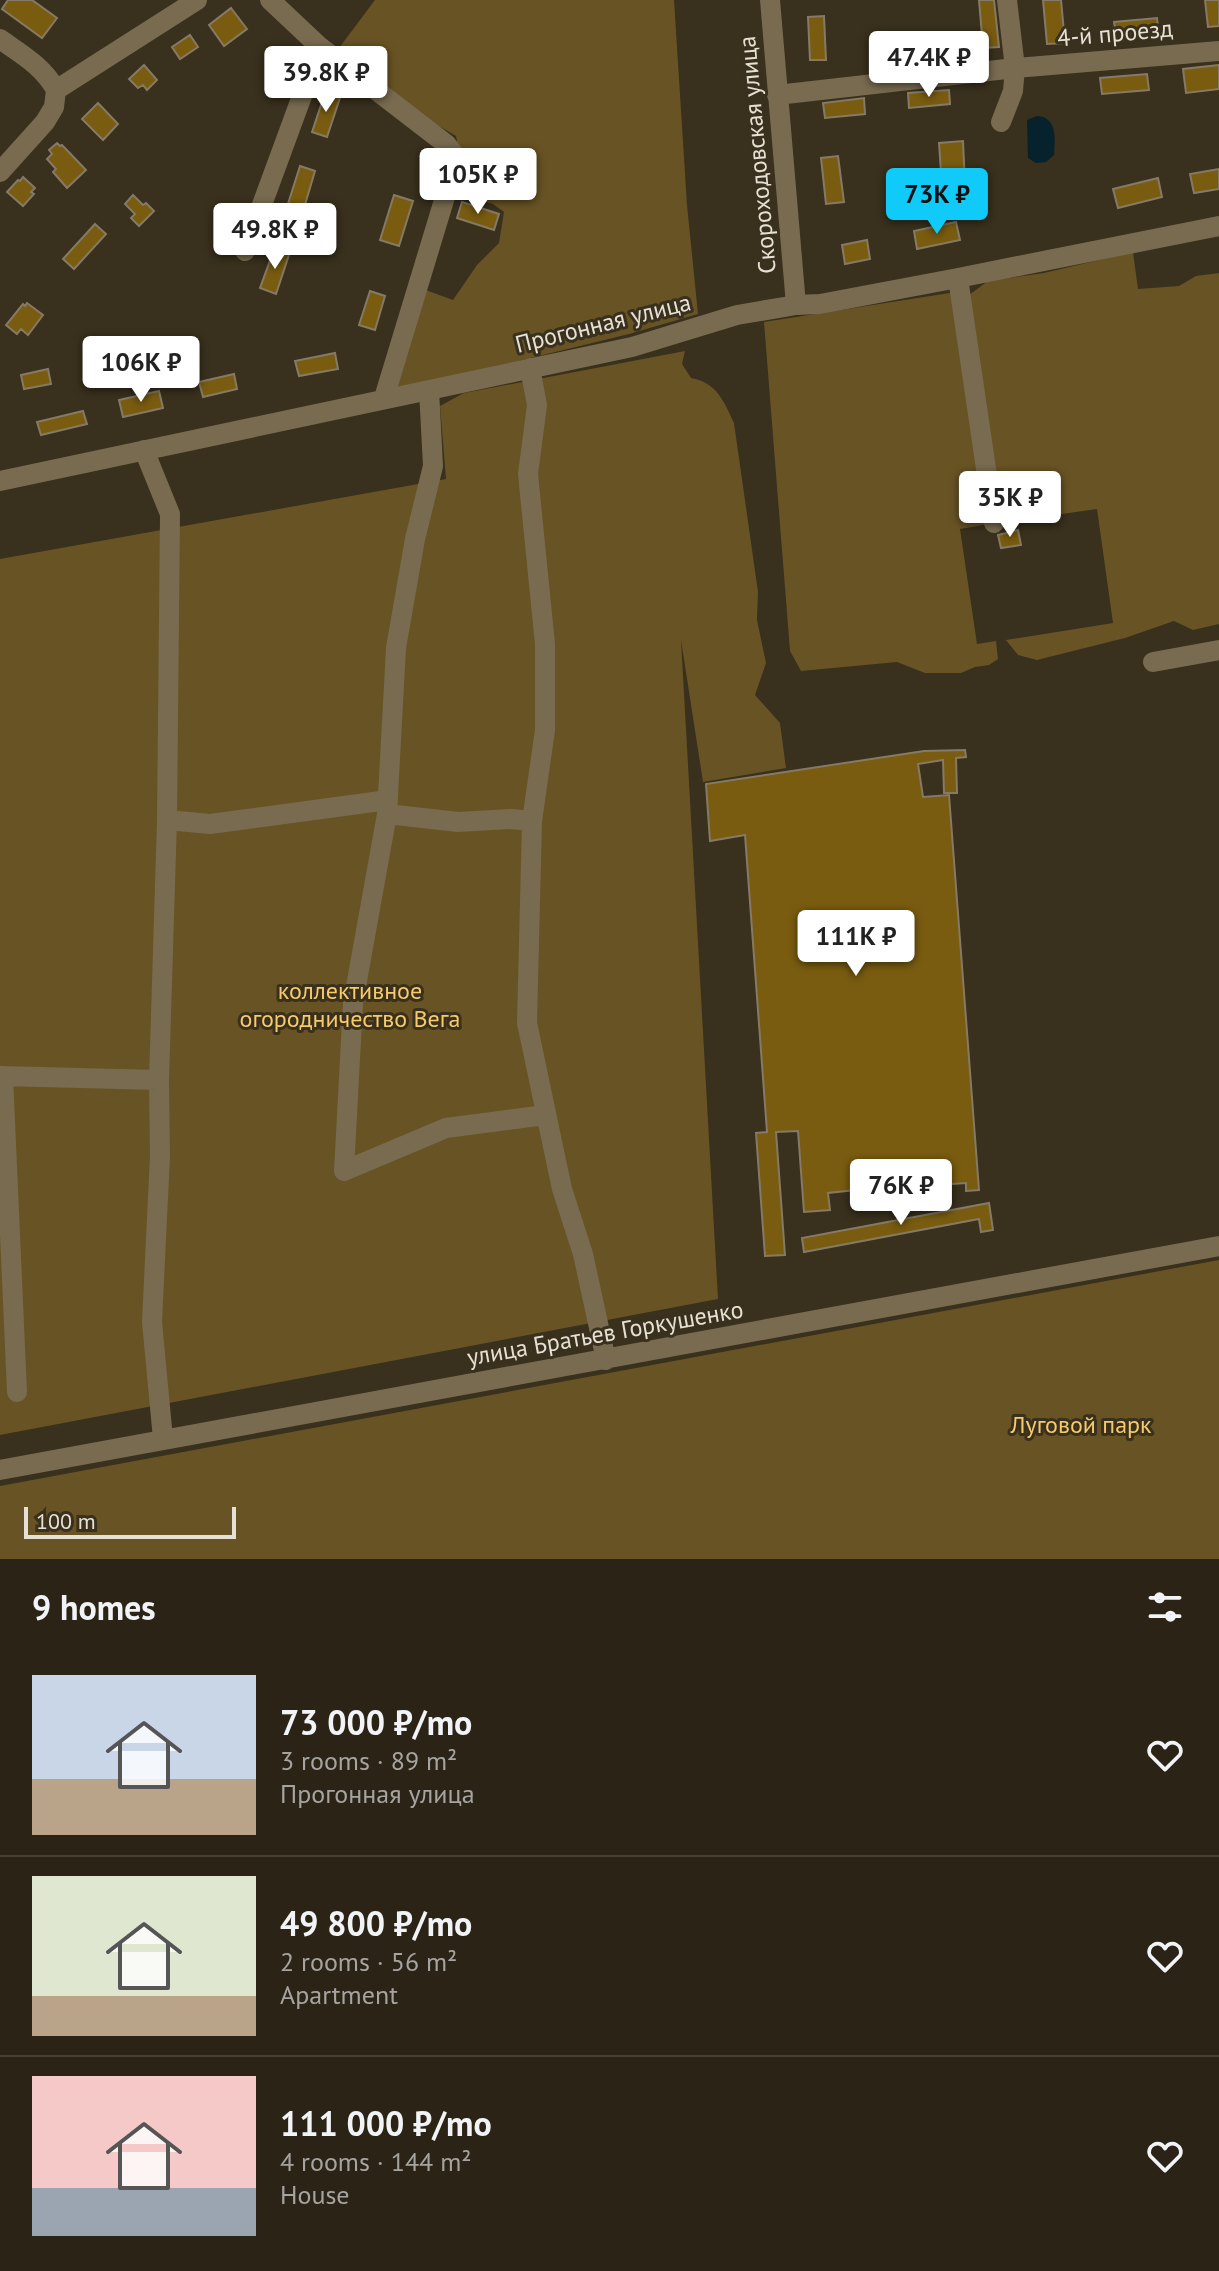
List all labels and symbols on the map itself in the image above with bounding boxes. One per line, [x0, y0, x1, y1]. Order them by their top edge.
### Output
street label: 4-й проезд [1056, 13, 1174, 53]
pin: 47.4K ₽ [855, 31, 1003, 99]
street label: Скороходовская улица [731, 35, 783, 275]
pin: 39.8K ₽ [252, 46, 400, 114]
pin: 105K ₽ [413, 148, 543, 216]
pin: 73K ₽ [881, 168, 993, 236]
pin: 49.8K ₽ [201, 203, 349, 271]
street label: Прогонная улица [512, 286, 694, 360]
pin: 106K ₽ [76, 336, 206, 404]
pin: 35K ₽ [954, 471, 1066, 539]
pin: 111K ₽ [791, 910, 921, 978]
park label: коллективное огородничество Вега [240, 975, 460, 1034]
pin: 76K ₽ [845, 1159, 957, 1227]
street label: улица Братьев Горкушенко [464, 1293, 746, 1373]
park label: Луговой парк [1009, 1409, 1152, 1440]
scale bar [24, 1503, 236, 1539]

